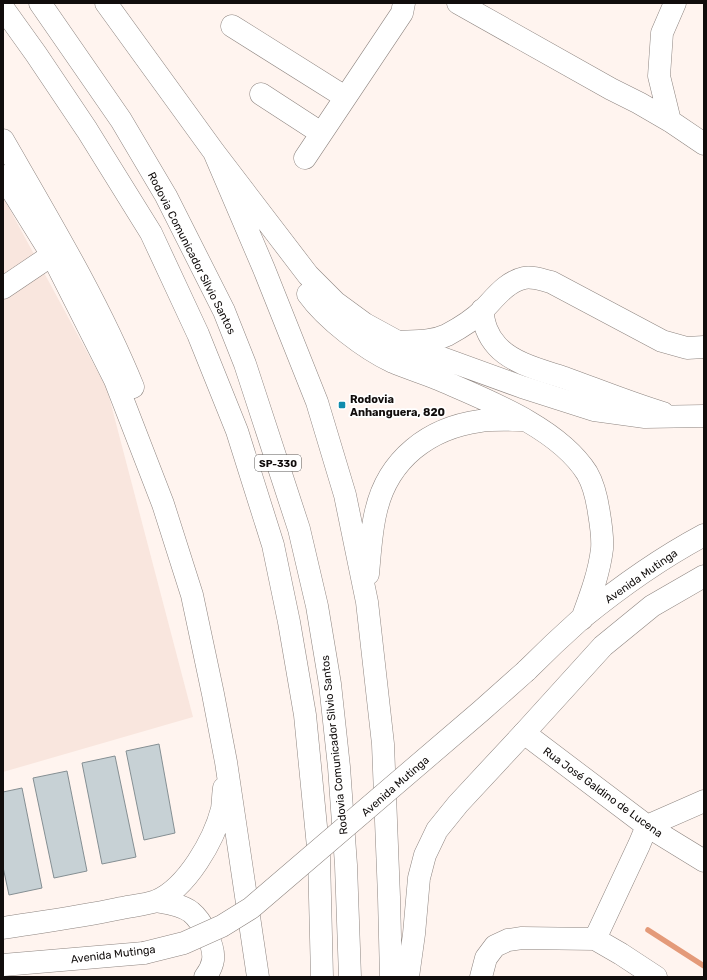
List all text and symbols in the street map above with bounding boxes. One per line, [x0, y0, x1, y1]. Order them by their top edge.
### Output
street label: Rodovia Comunicador Silvio Santos [145, 170, 238, 337]
place label: Rodovia Anhanguera, 820 [350, 393, 445, 419]
marker: Rodovia Anhanguera, 820 [337, 400, 347, 410]
road number: SP-330 [255, 455, 301, 471]
street label: Avenida Mutinga [603, 547, 680, 606]
street label: Rodovia Comunicador Silvio Santos [319, 654, 350, 835]
street label: Rua José Galdino de Lucena [540, 745, 665, 840]
street label: Avenida Mutinga [359, 753, 432, 819]
street label: Avenida Mutinga [70, 943, 156, 966]

